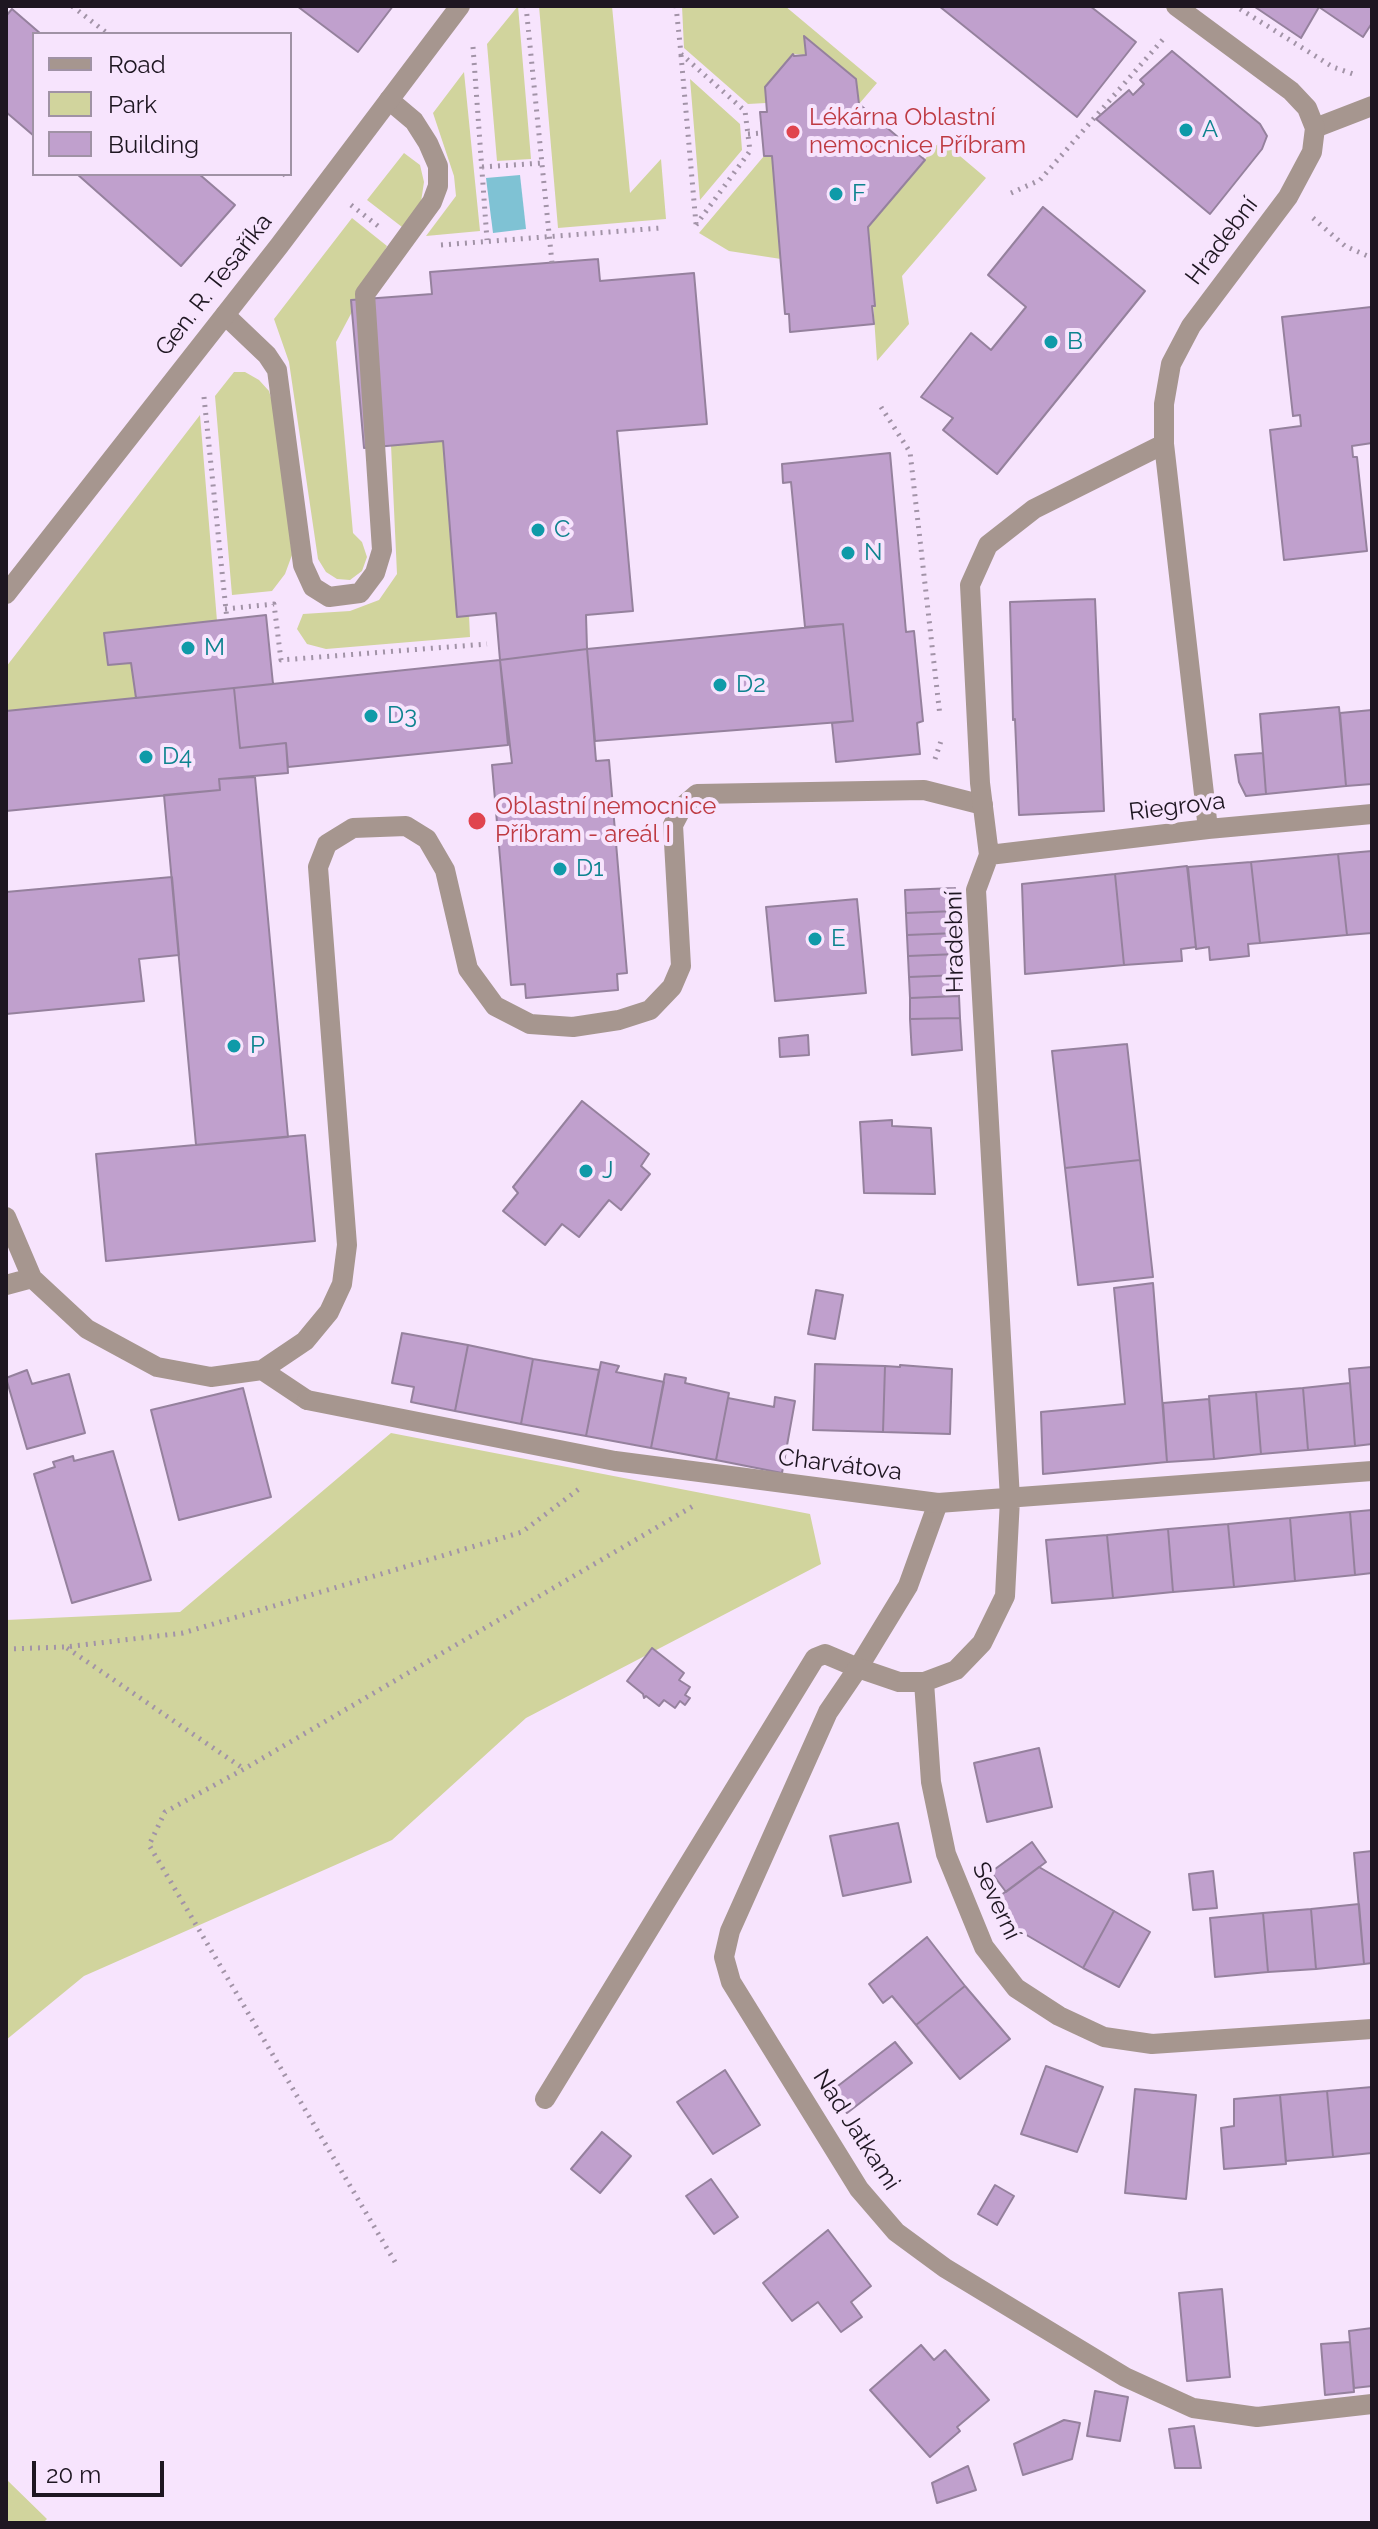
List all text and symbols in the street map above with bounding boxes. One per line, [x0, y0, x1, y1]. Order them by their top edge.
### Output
legend [32, 32, 292, 176]
text: Road [108, 50, 166, 79]
text: Park [108, 90, 157, 119]
place label: Lékárna Oblastní nemocnice Příbram [809, 104, 1026, 160]
place label: A [1202, 116, 1218, 144]
marker: A [1177, 121, 1195, 139]
marker: Lékárna Oblastní nemocnice Příbram [784, 123, 802, 141]
text: Building [108, 130, 199, 159]
place label: F [852, 180, 866, 208]
marker: F [827, 185, 845, 203]
street label: Hradební [1180, 192, 1264, 290]
street label: Gen. R. Tesaříka [150, 208, 278, 362]
place label: B [1067, 328, 1083, 356]
marker: B [1042, 333, 1060, 351]
place label: C [554, 516, 570, 544]
marker: C [529, 521, 547, 539]
place label: N [864, 539, 883, 567]
marker: N [839, 544, 857, 562]
place label: M [204, 634, 225, 662]
marker: M [179, 639, 197, 657]
place label: D2 [736, 671, 766, 699]
marker: D2 [711, 676, 729, 694]
place label: D3 [387, 702, 417, 730]
marker: D3 [362, 707, 380, 725]
place label: D4 [162, 743, 192, 771]
marker: D4 [137, 748, 155, 766]
street label: Riegrova [1127, 787, 1227, 827]
place label: Oblastní nemocnice Příbram - areál I [495, 793, 716, 849]
marker: Oblastní nemocnice Příbram - areál I [466, 810, 488, 832]
place label: D1 [576, 855, 603, 883]
marker: D1 [551, 860, 569, 878]
street label: Hradební [940, 891, 970, 993]
place label: E [831, 925, 846, 953]
marker: E [806, 930, 824, 948]
place label: P [250, 1032, 265, 1060]
marker: P [225, 1037, 243, 1055]
place label: J [602, 1157, 614, 1185]
marker: J [577, 1162, 595, 1180]
street label: Charvátova [776, 1443, 904, 1487]
street label: Severní [966, 1858, 1026, 1944]
street label: Nad Jatkami [806, 2064, 906, 2196]
scale bar [36, 2445, 168, 2495]
text: 20 m [46, 2460, 101, 2489]

